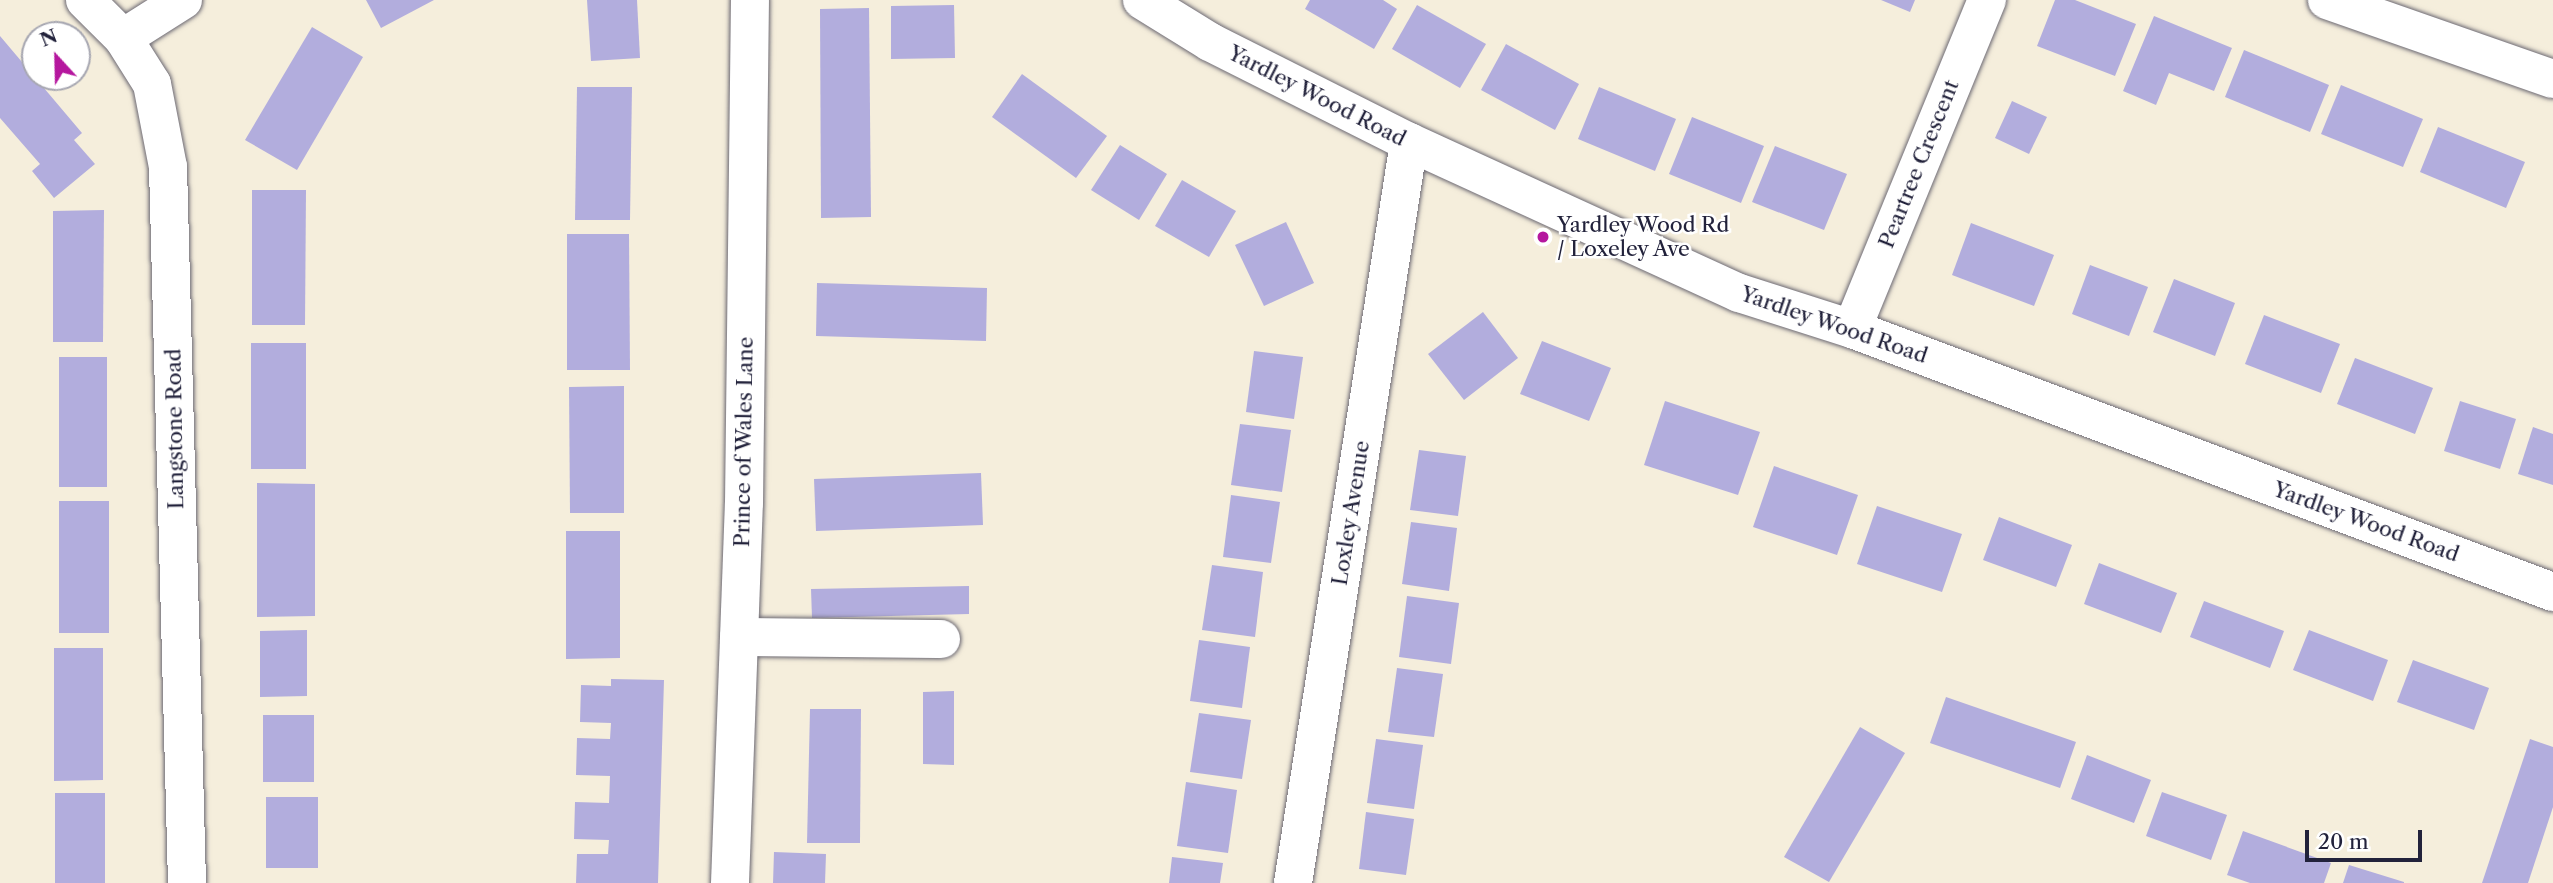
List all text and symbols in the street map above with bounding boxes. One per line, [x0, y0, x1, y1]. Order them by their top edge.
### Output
north arrow [21, 21, 91, 91]
text: N [37, 24, 61, 52]
street label: Yardley Wood Road [1223, 40, 1411, 152]
street label: Peartree Crescent [1874, 76, 1964, 252]
place label: Yardley Wood Rd / Loxeley Ave [1557, 212, 1731, 262]
marker: Yardley Wood Rd / Loxeley Ave [1535, 229, 1551, 245]
street label: Yardley Wood Road [1737, 281, 1931, 369]
street label: Prince of Wales Lane [730, 336, 758, 548]
street label: Langstone Road [161, 348, 189, 510]
street label: Loxley Avenue [1327, 438, 1375, 588]
street label: Yardley Wood Road [2269, 476, 2463, 568]
scale bar [2308, 816, 2425, 860]
text: 20 m [2318, 829, 2369, 854]

